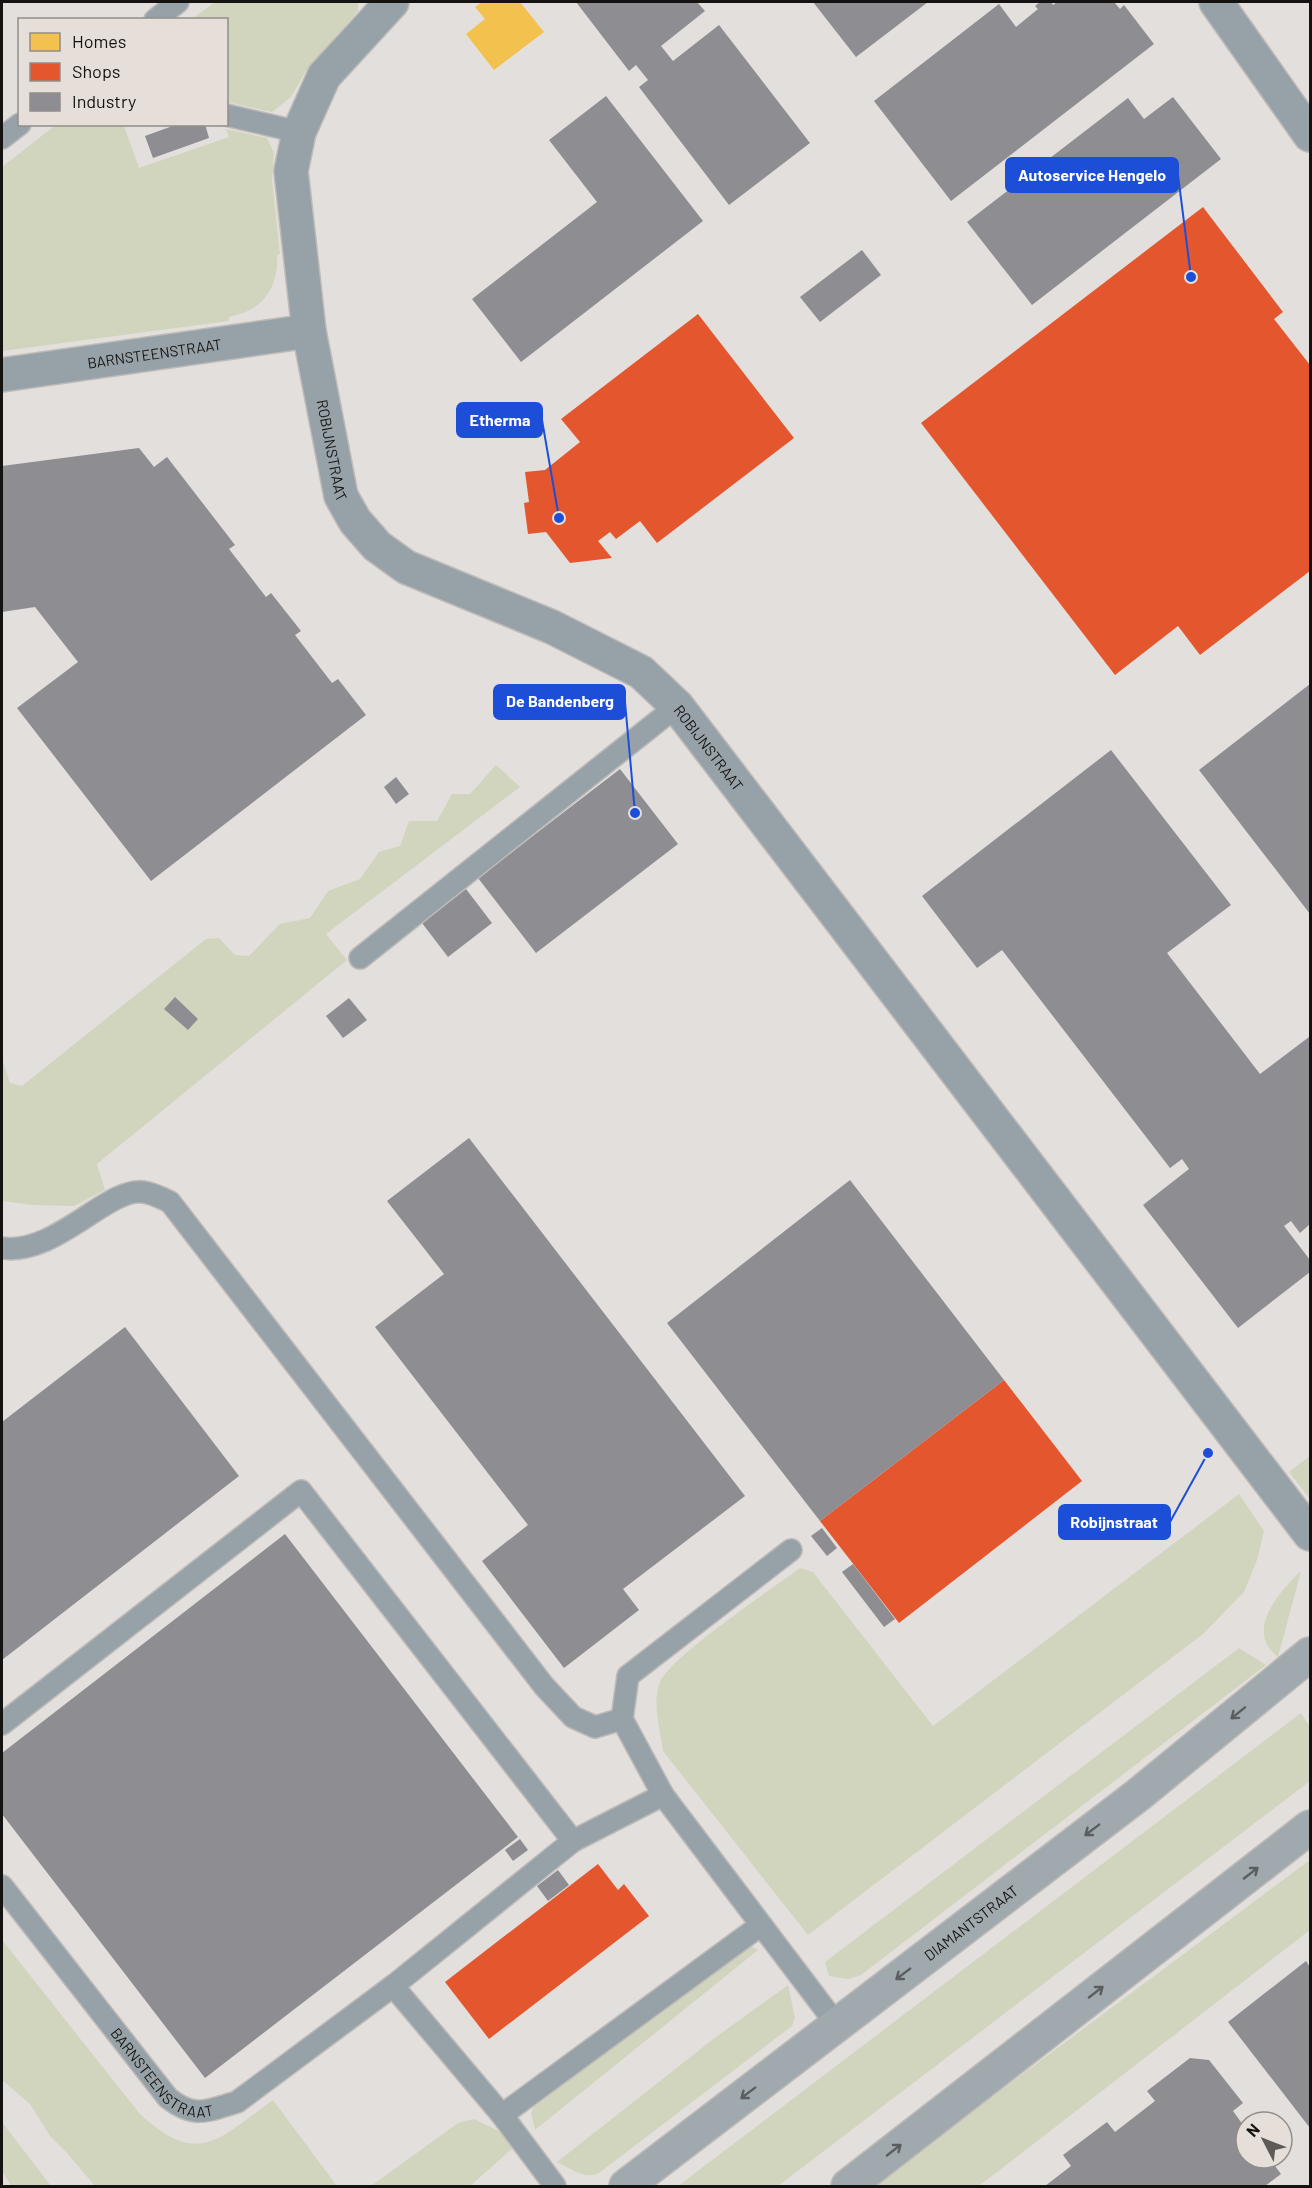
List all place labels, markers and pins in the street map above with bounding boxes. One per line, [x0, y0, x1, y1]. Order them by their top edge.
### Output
callout: Autoservice Hengelo [1006, 158, 1178, 192]
callout: Etherma [457, 403, 542, 437]
callout: De Bandenberg [494, 685, 625, 719]
callout: Robijnstraat [1059, 1505, 1170, 1539]

